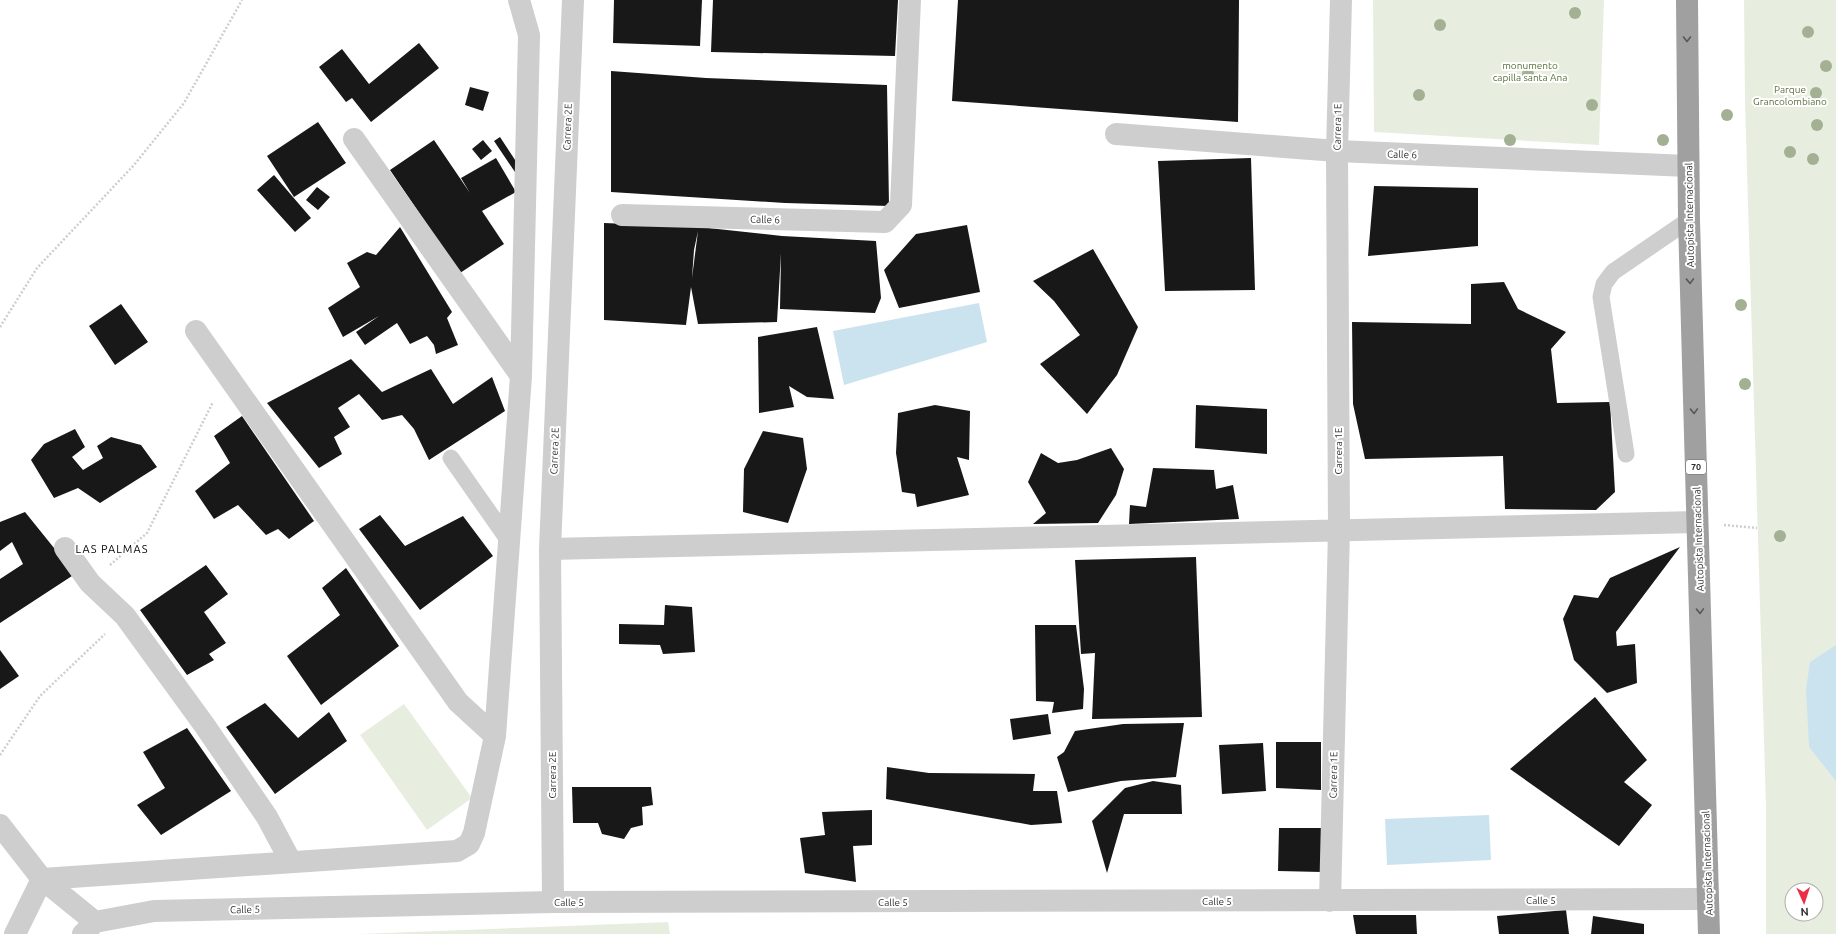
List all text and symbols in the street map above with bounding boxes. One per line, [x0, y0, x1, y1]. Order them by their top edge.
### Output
one-way arrow [1683, 36, 1691, 42]
park label: monumento capilla santa Ana [1493, 60, 1567, 83]
park label: Parque Grancolombiano [1753, 84, 1827, 107]
street label: Carrera 2E [561, 103, 574, 151]
street label: Carrera 1E [1332, 103, 1343, 151]
street label: Calle 6 [1387, 148, 1418, 161]
street label: Autopista Internacional [1683, 162, 1696, 267]
street label: Calle 6 [750, 214, 780, 225]
one-way arrow [1686, 278, 1695, 284]
one-way arrow [1690, 408, 1698, 414]
street label: Carrera 2E [548, 427, 561, 475]
street label: Carrera 1E [1333, 427, 1344, 474]
road number: 70 [1686, 460, 1706, 474]
street label: Autopista Internacional [1691, 486, 1706, 591]
district label: LAS PALMAS [75, 543, 149, 555]
one-way arrow [1696, 608, 1704, 614]
street label: Carrera 2E [547, 751, 558, 798]
street label: Carrera 1E [1328, 751, 1339, 799]
street label: Autopista Internacional [1700, 810, 1715, 915]
north arrow [1784, 882, 1824, 922]
street label: Calle 5 [1526, 895, 1556, 906]
street label: Calle 5 [1202, 896, 1232, 907]
street label: Calle 5 [554, 897, 584, 908]
street label: Calle 5 [878, 897, 908, 908]
street label: Calle 5 [230, 904, 260, 915]
text: N [1800, 906, 1809, 918]

